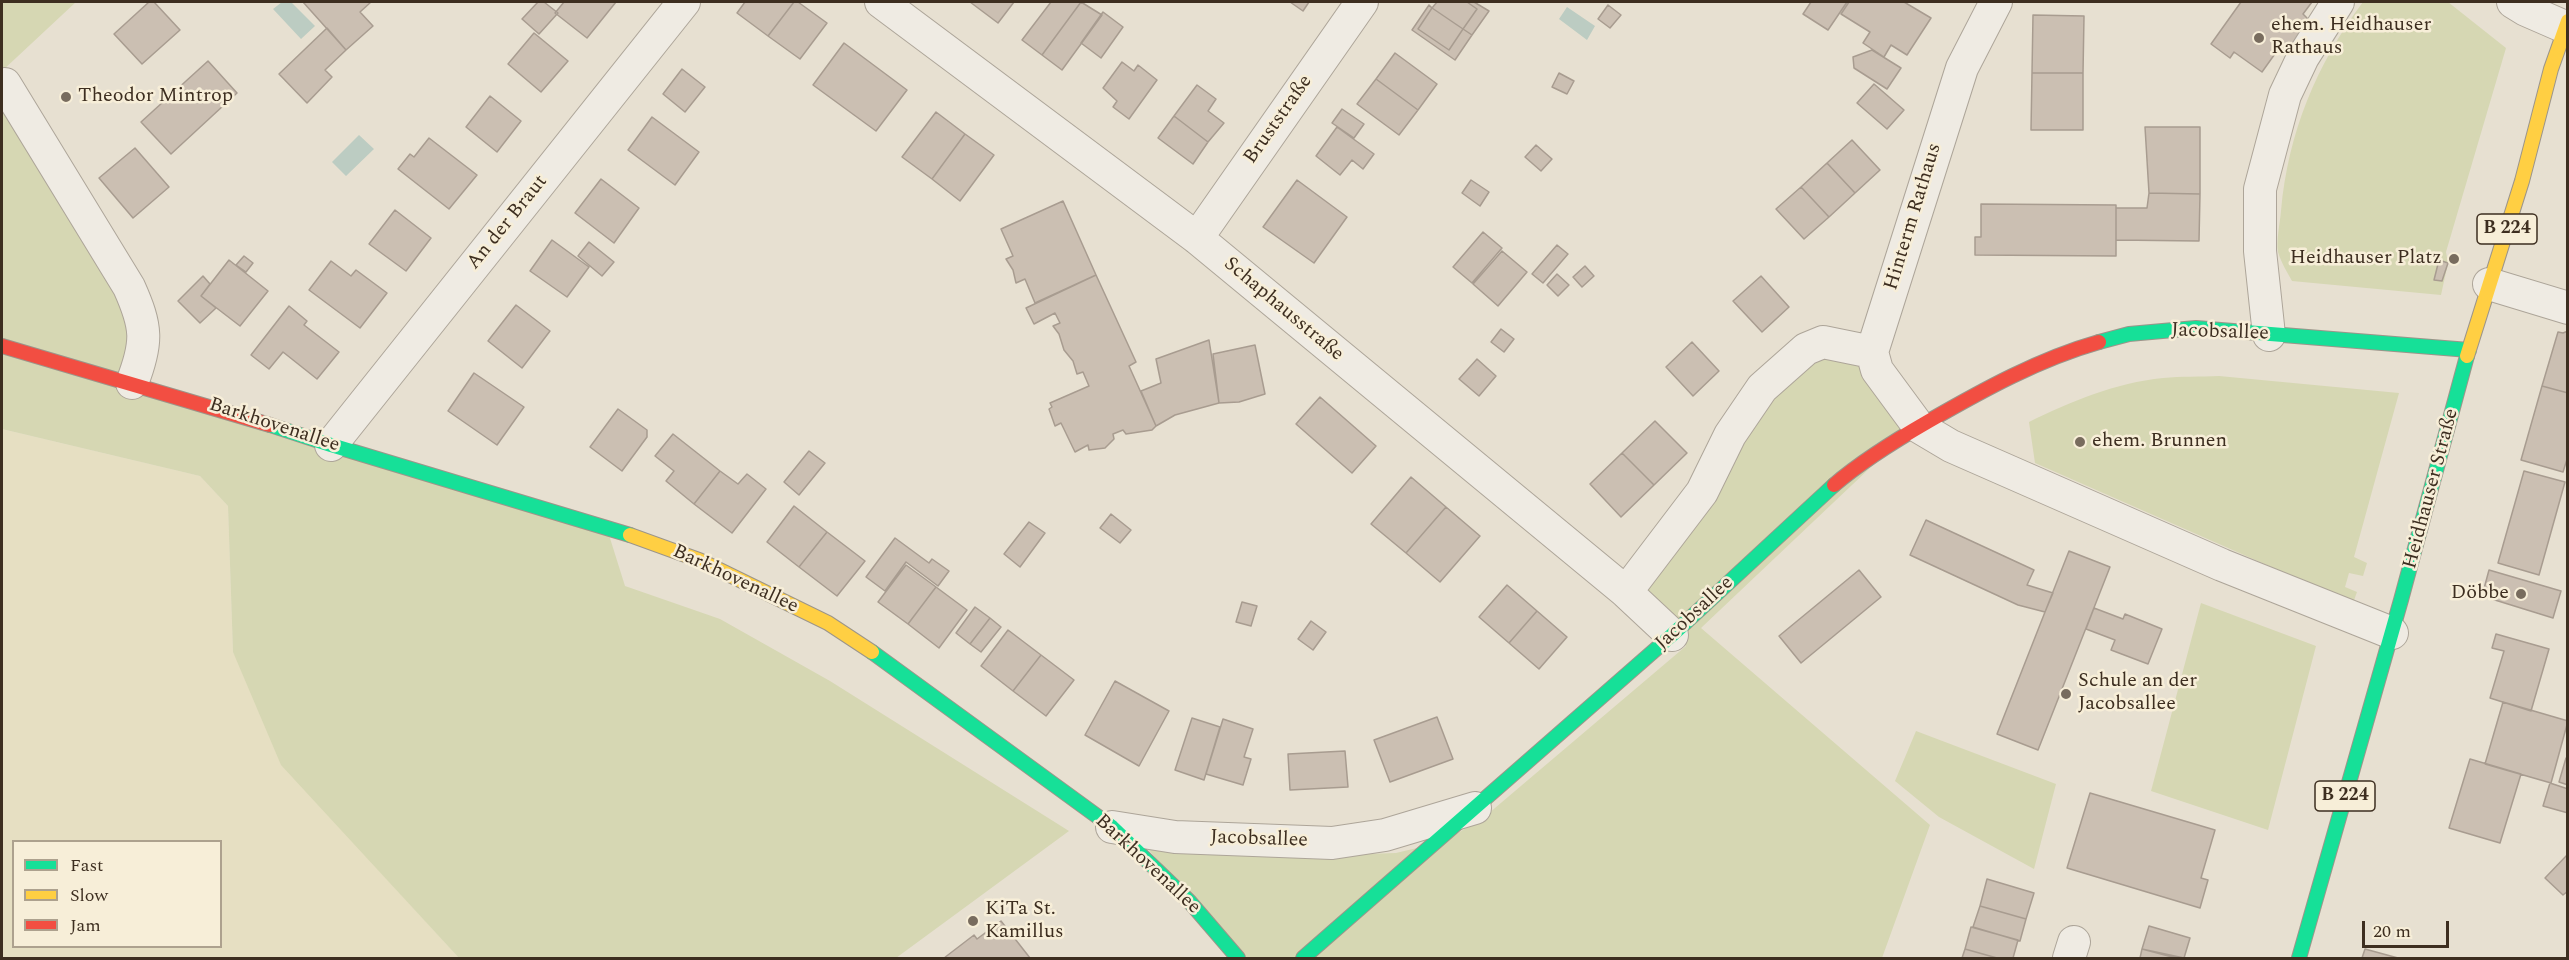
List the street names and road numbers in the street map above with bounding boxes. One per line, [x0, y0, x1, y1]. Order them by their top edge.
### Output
street label: Bruststraße [1240, 71, 1318, 169]
street label: Hinterm Rathaus [1880, 141, 1948, 293]
street label: An der Braut [463, 171, 553, 275]
road number: B 224 [2477, 214, 2537, 244]
street label: Schaphausstraße [1218, 253, 1348, 367]
street label: Jacobsallee [2171, 319, 2269, 347]
street label: Barkhovenallee [206, 394, 342, 458]
street label: Heidhauser Straße [2399, 406, 2465, 572]
street label: Barkhovenallee [668, 540, 802, 620]
street label: Jacobsallee [1651, 572, 1739, 656]
road number: B 224 [2315, 781, 2375, 811]
street label: Barkhovenallee [1089, 810, 1205, 920]
street label: Jacobsallee [1210, 826, 1308, 854]

